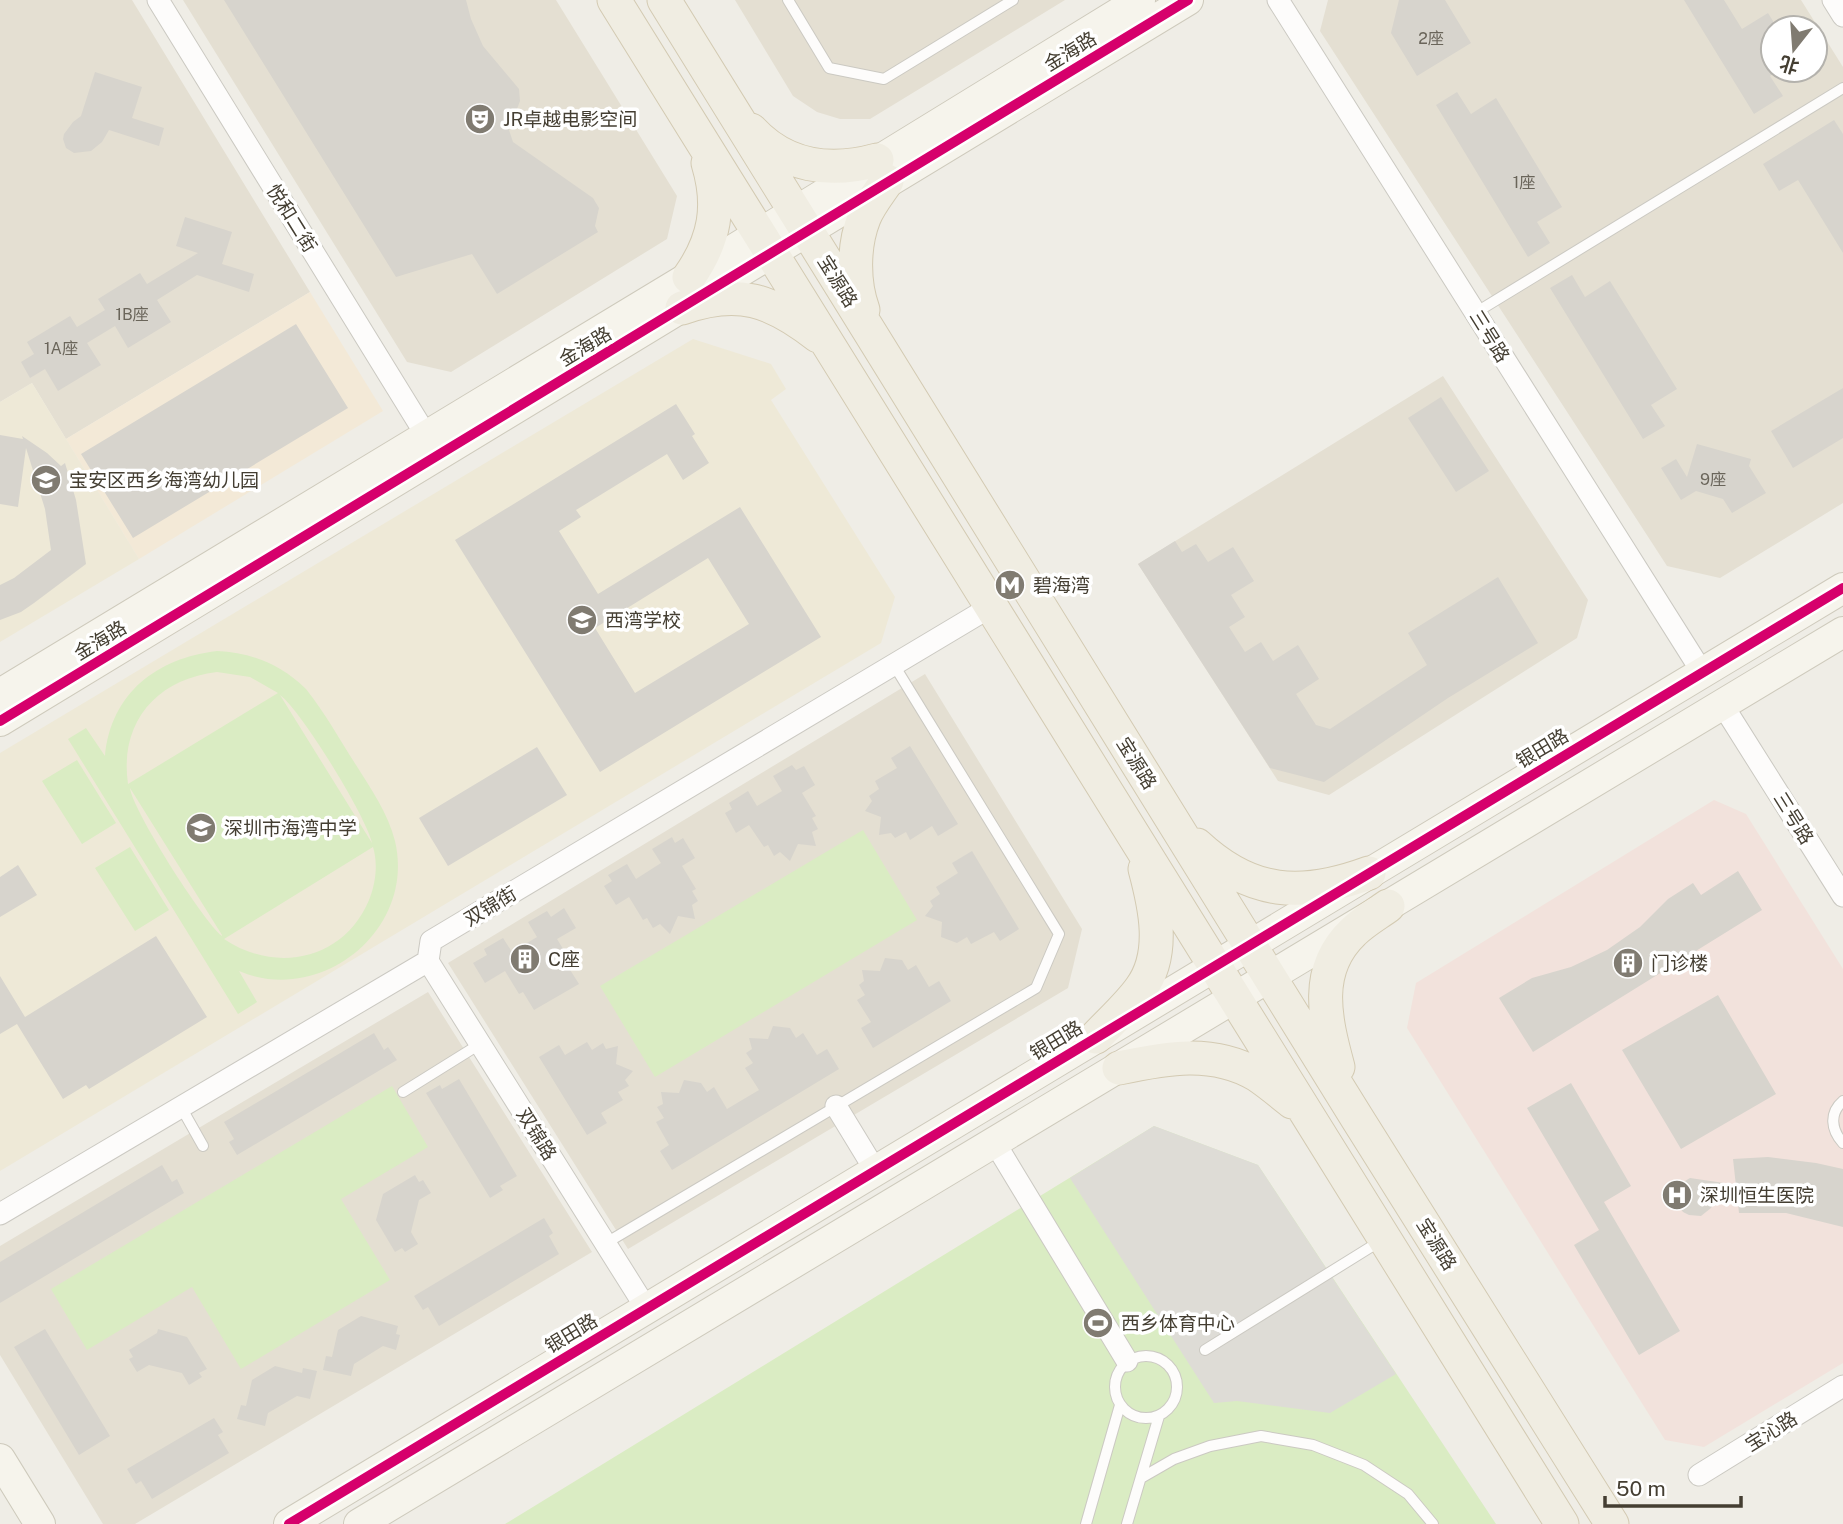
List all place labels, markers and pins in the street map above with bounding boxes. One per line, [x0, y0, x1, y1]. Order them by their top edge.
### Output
theatre icon: JR卓越电影空间 [463, 102, 497, 136]
place label: JR卓越电影空间 [503, 108, 637, 130]
school or university icon: 宝安区西乡海湾幼儿园 [29, 463, 63, 497]
place label: 宝安区西乡海湾幼儿园 [69, 469, 259, 491]
metro station icon: 碧海湾 [993, 568, 1027, 602]
place label: 碧海湾 [1033, 574, 1090, 596]
school or university icon: 西湾学校 [565, 603, 599, 637]
place label: 西湾学校 [605, 609, 681, 631]
school or university icon: 深圳市海湾中学 [184, 811, 218, 845]
place label: 深圳市海湾中学 [224, 817, 357, 839]
building icon: C座 [508, 942, 542, 976]
building icon: 门诊楼 [1611, 946, 1645, 980]
place label: C座 [548, 948, 580, 970]
place label: 门诊楼 [1651, 952, 1708, 974]
hospital icon: 深圳恒生医院 [1660, 1178, 1694, 1212]
place label: 深圳恒生医院 [1700, 1184, 1814, 1206]
sports icon: 西乡体育中心 [1081, 1306, 1115, 1340]
place label: 西乡体育中心 [1121, 1312, 1235, 1334]

